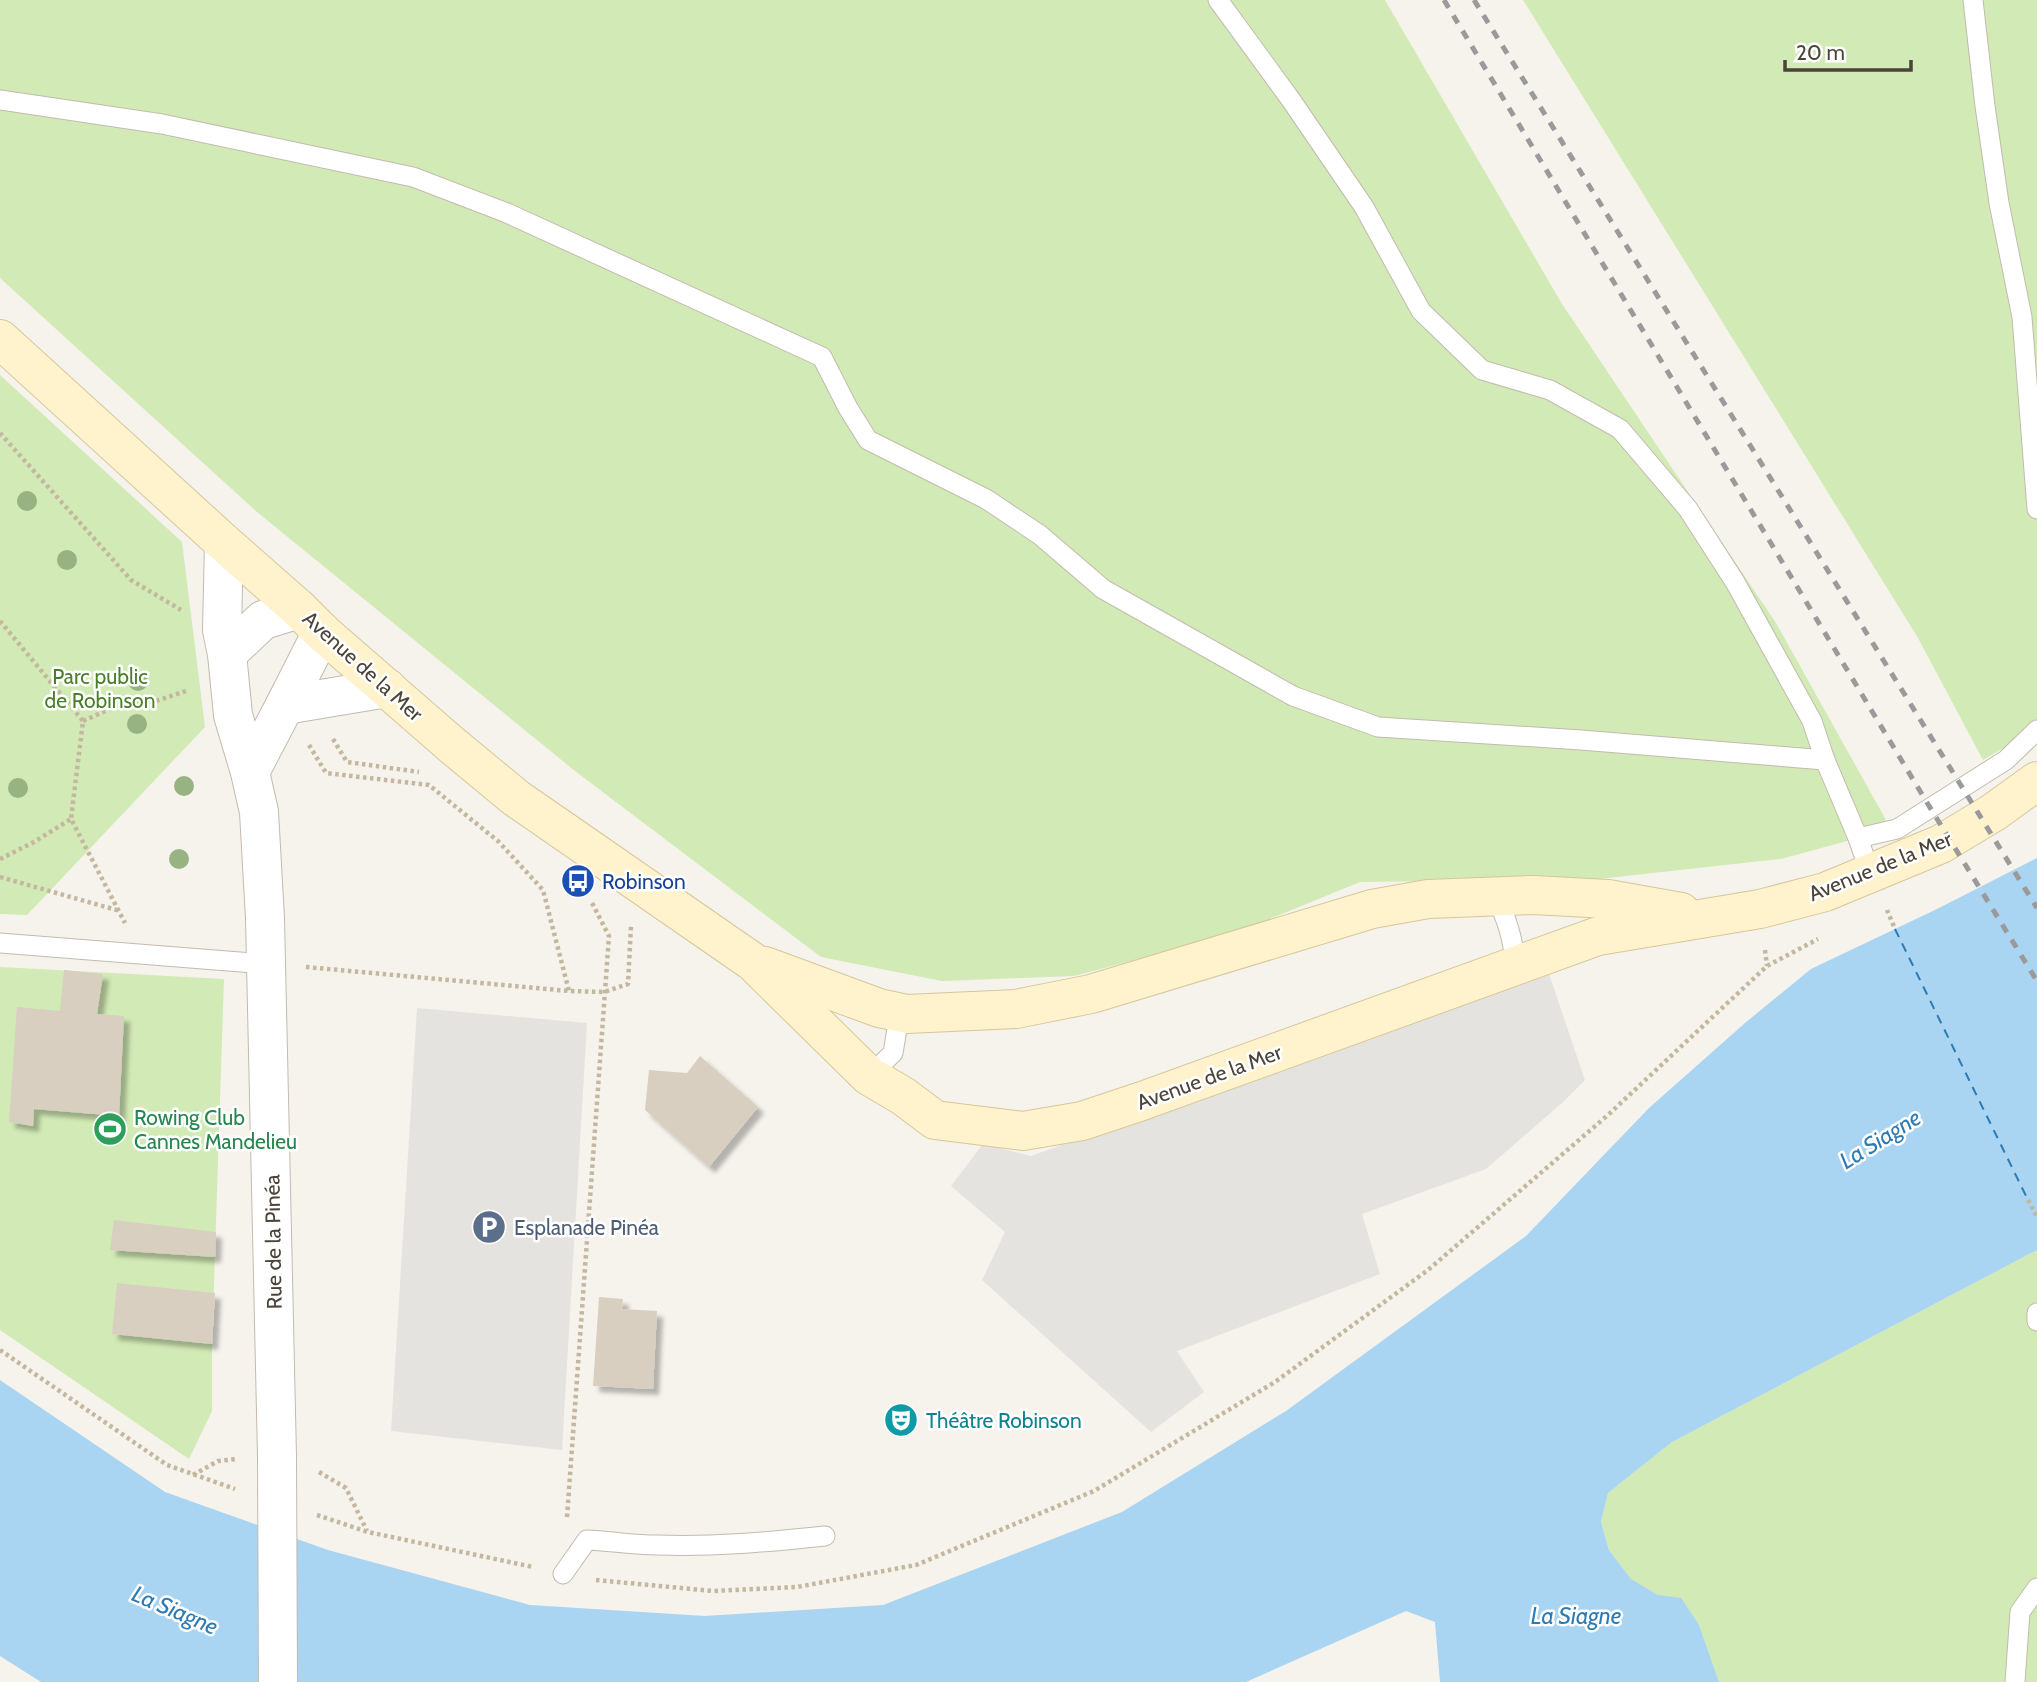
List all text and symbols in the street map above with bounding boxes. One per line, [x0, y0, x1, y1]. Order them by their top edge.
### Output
scale bar [1785, 28, 1911, 72]
text: 20 m [1796, 40, 1845, 65]
street label: Avenue de la Mer [298, 606, 428, 727]
park label: Parc public de Robinson [45, 664, 155, 713]
street label: Avenue de la Mer [1805, 826, 1956, 906]
bus stop icon: Robinson [559, 862, 597, 900]
place label: Robinson [602, 869, 686, 894]
street label: Avenue de la Mer [1133, 1039, 1285, 1115]
water label: La Siagne [1834, 1103, 1926, 1175]
place label: Rowing Club Cannes Mandelieu [134, 1105, 297, 1154]
sports icon: Rowing Club Cannes Mandelieu [91, 1110, 129, 1148]
street label: Rue de la Pinéa [259, 1174, 287, 1310]
parking icon: Esplanade Pinéa [470, 1208, 508, 1246]
place label: Esplanade Pinéa [514, 1215, 659, 1240]
theatre icon: Théâtre Robinson [882, 1401, 920, 1439]
place label: Théâtre Robinson [926, 1408, 1082, 1433]
water label: La Siagne [128, 1579, 222, 1641]
water label: La Siagne [1531, 1602, 1621, 1630]

